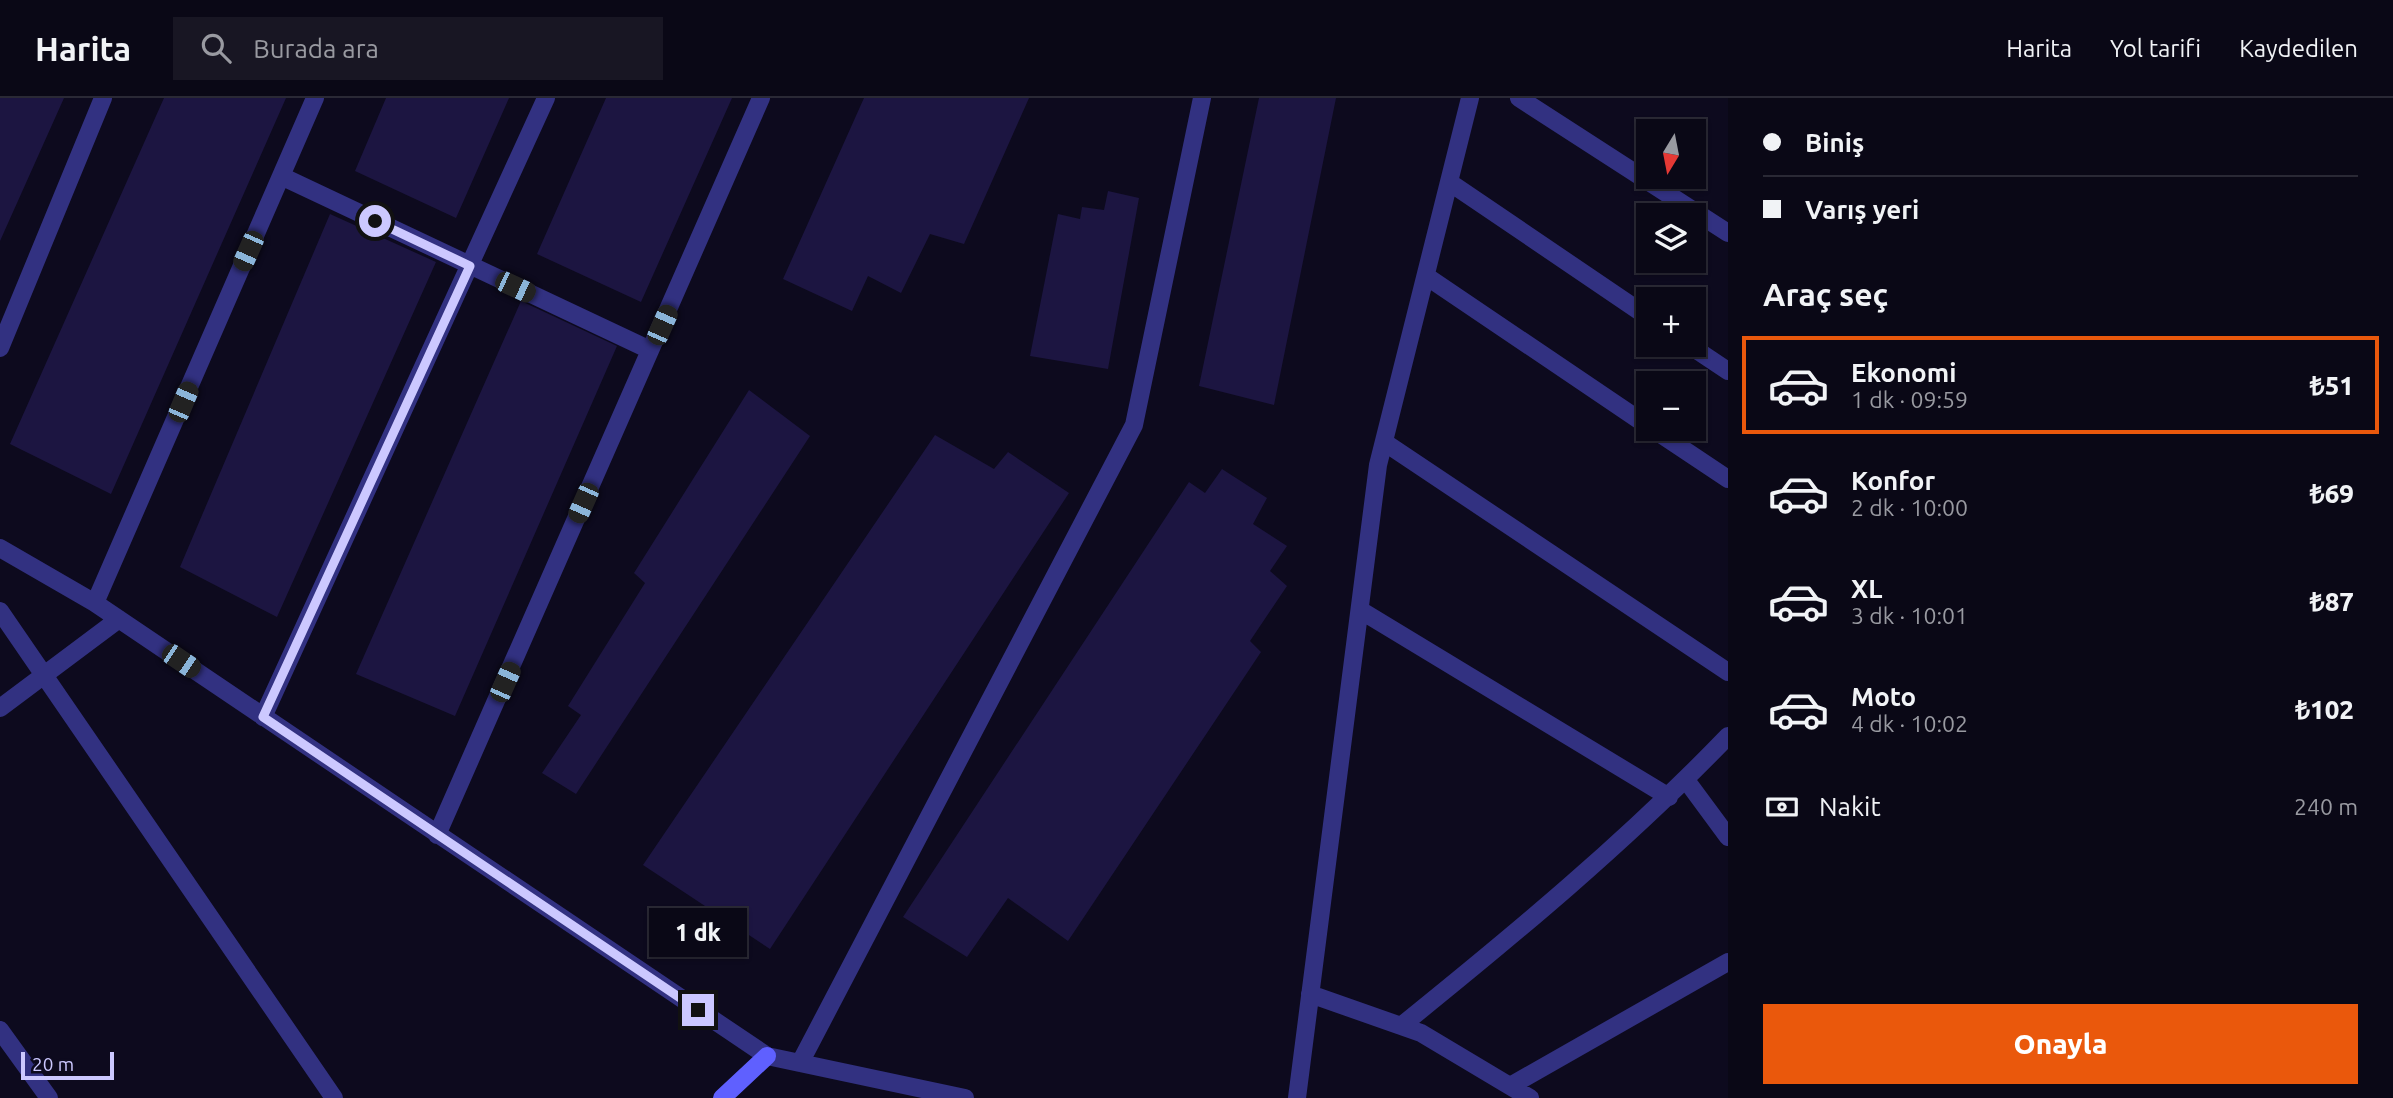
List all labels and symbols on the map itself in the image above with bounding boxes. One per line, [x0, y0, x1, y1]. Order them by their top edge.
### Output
north arrow [1636, 119, 1706, 189]
route start [359, 205, 391, 237]
car [230, 228, 267, 274]
car [492, 269, 539, 305]
car [644, 302, 681, 348]
car [166, 379, 201, 425]
car [565, 480, 602, 526]
car [158, 641, 205, 681]
car [487, 659, 524, 705]
callout: 1 dk [649, 908, 747, 958]
route end [682, 994, 714, 1026]
scale bar [21, 1049, 114, 1081]

